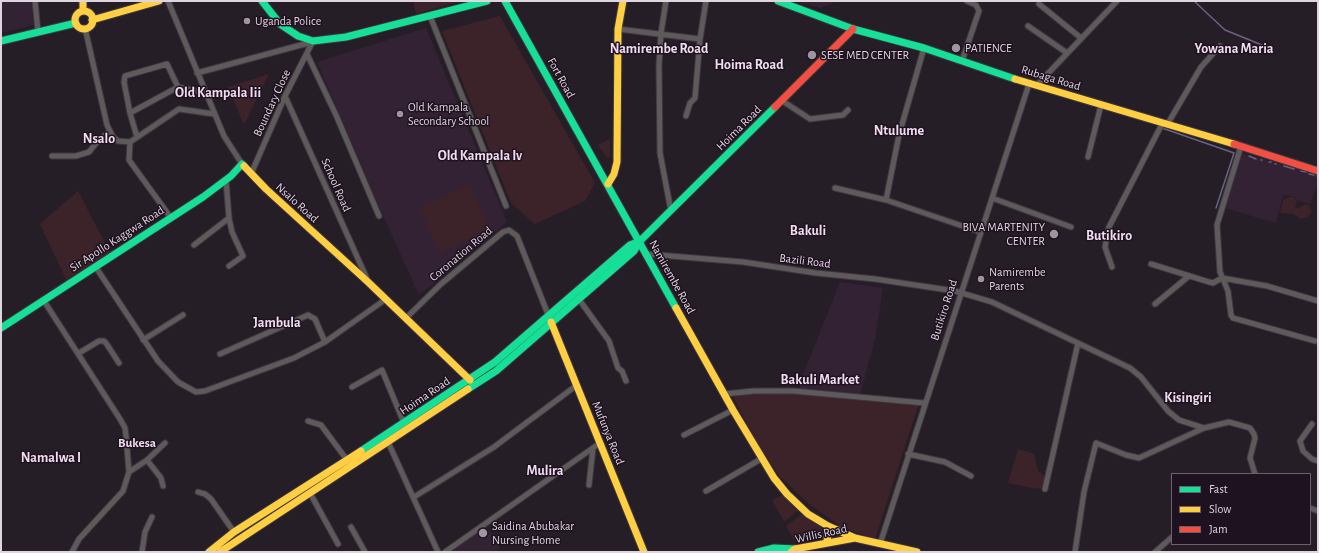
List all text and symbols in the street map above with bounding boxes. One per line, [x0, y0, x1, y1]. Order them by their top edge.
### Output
place label: Uganda Police [255, 14, 321, 28]
marker: Uganda Police [242, 16, 252, 26]
district label: Namirembe Road [610, 41, 708, 57]
place label: PATIENCE [965, 41, 1012, 55]
district label: Yowana Maria [1194, 41, 1274, 57]
marker: PATIENCE [950, 42, 962, 54]
place label: SESE MED CENTER [821, 48, 909, 62]
marker: SESE MED CENTER [806, 49, 818, 61]
street label: Fort Road [544, 55, 578, 101]
district label: Hoima Road [715, 57, 783, 73]
street label: Rubaga Road [1020, 62, 1082, 94]
street label: Boundary Close [250, 67, 294, 139]
district label: Old Kampala Iii [175, 85, 261, 101]
place label: Old Kampala Secondary School [408, 100, 489, 128]
street label: Hoima Road [713, 102, 765, 154]
marker: Old Kampala Secondary School [395, 109, 405, 119]
district label: Ntulume [874, 123, 924, 139]
district label: Nsalo [83, 131, 115, 147]
district label: Old Kampala Iv [438, 148, 522, 164]
street label: School Road [318, 156, 354, 214]
street label: Nsalo Road [273, 180, 321, 226]
street label: Sir Apollo Kaggwa Road [67, 203, 167, 275]
place label: BIVA MARTENITY CENTER [962, 220, 1045, 248]
district label: Bakuli [790, 223, 826, 239]
street label: Coronation Road [427, 224, 495, 284]
marker: BIVA MARTENITY CENTER [1048, 228, 1060, 240]
district label: Butikiro [1086, 228, 1132, 244]
street label: Namirembe Road [646, 237, 698, 317]
street label: Bazili Road [779, 251, 831, 271]
place label: Namirembe Parents [989, 265, 1046, 293]
marker: Namirembe Parents [976, 274, 986, 284]
street label: Butikiro Road [927, 278, 961, 342]
district label: Jambula [253, 315, 301, 331]
district label: Bakuli Market [781, 372, 859, 388]
street label: Hoima Road [397, 374, 453, 418]
district label: Kisingiri [1164, 390, 1212, 406]
street label: Mufunya Road [589, 399, 627, 467]
district label: Bukesa [118, 435, 156, 451]
district label: Namalwa I [21, 450, 81, 466]
district label: Mulira [526, 463, 564, 479]
legend [1171, 473, 1311, 545]
text: Fast [1209, 483, 1228, 495]
text: Slow [1209, 503, 1231, 515]
place label: Saidina Abubakar Nursing Home [492, 519, 574, 547]
street label: Willis Road [794, 521, 848, 547]
text: Jam [1209, 523, 1228, 535]
marker: Saidina Abubakar Nursing Home [477, 527, 489, 539]

